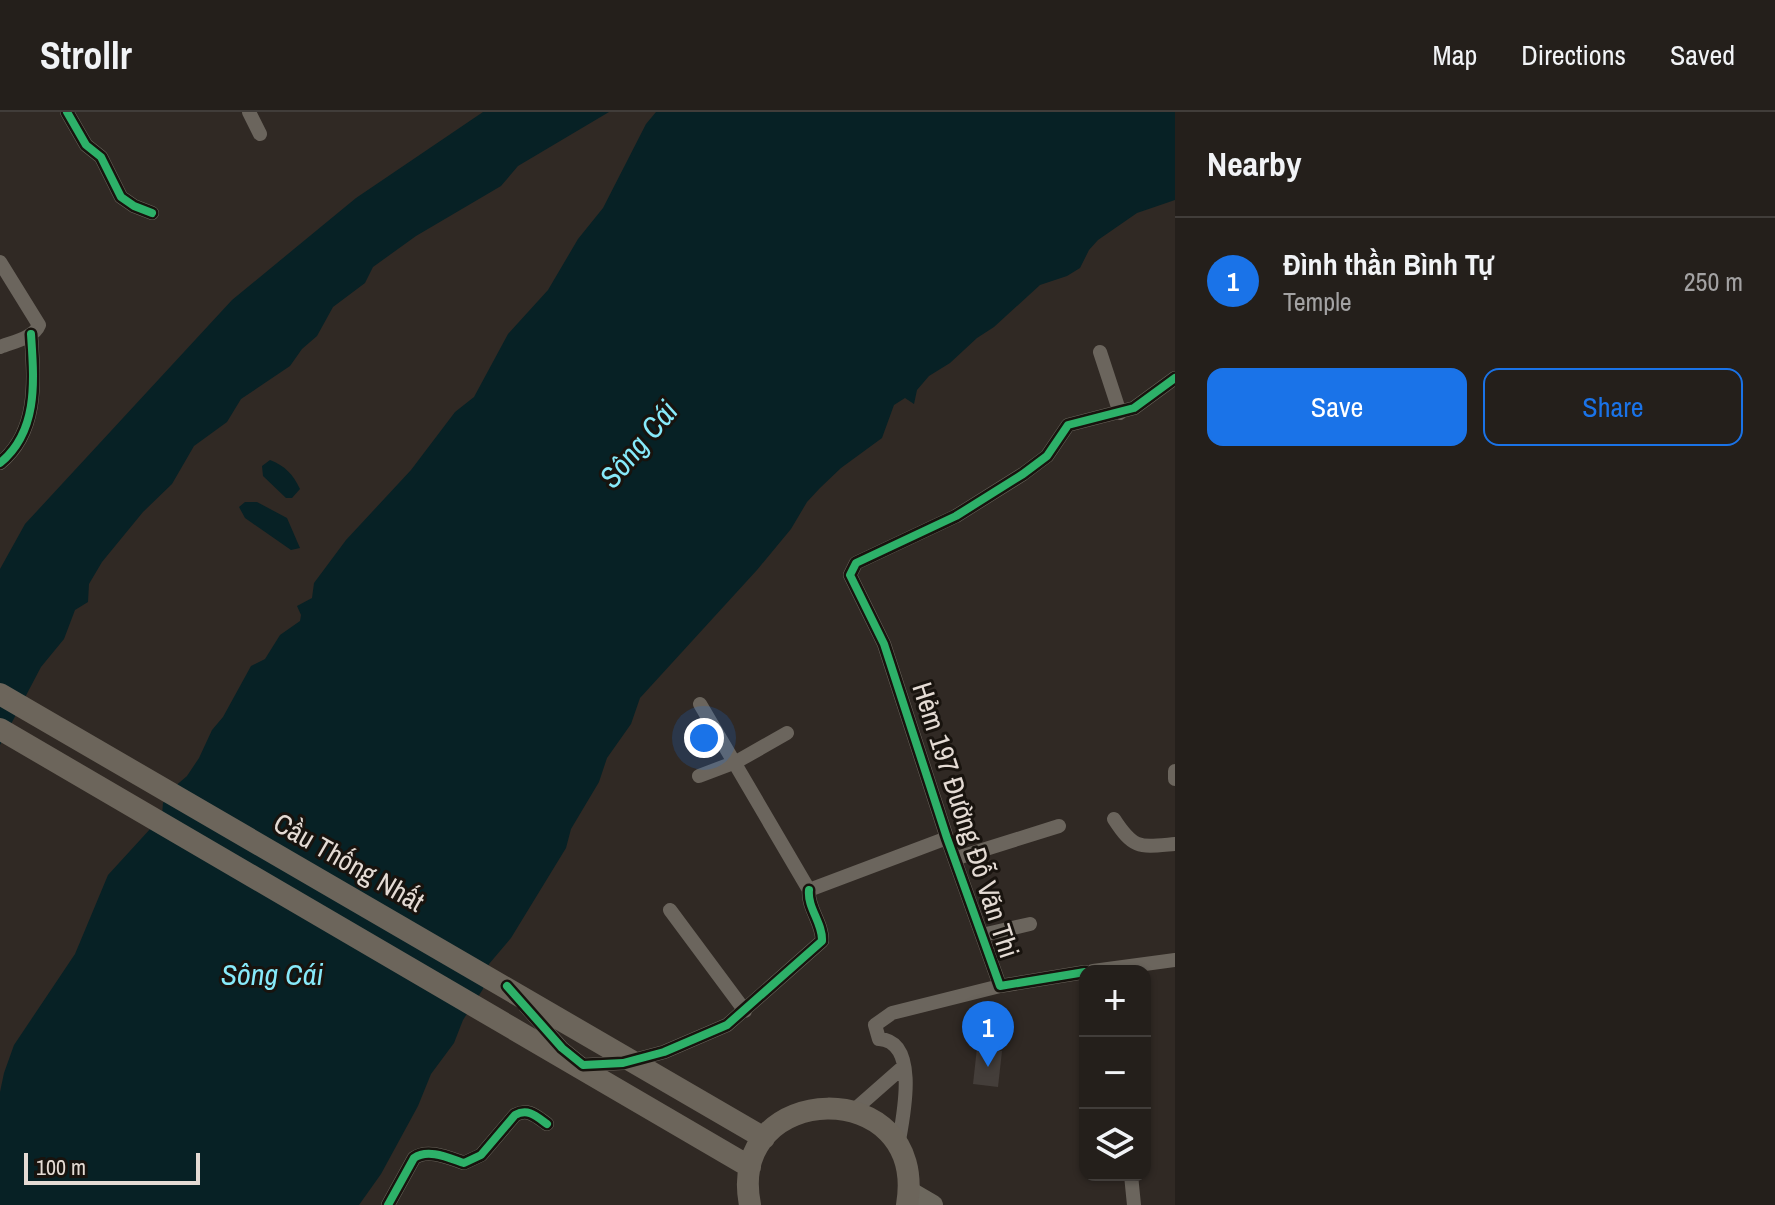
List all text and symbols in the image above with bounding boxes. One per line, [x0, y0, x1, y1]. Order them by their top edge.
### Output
text: Strollr [40, 30, 132, 81]
text: Map [1433, 36, 1477, 74]
text: Directions [1521, 36, 1626, 74]
text: Saved [1670, 36, 1735, 74]
text: Nearby [1207, 141, 1302, 187]
text: Đình thần Bình Tự [1283, 244, 1493, 284]
text: 1 [1227, 264, 1239, 299]
text: 250 m [1684, 264, 1743, 299]
text: Temple [1283, 284, 1352, 319]
button: Save [1207, 368, 1467, 446]
button: Share [1483, 368, 1743, 446]
water label: Sông Cái [590, 392, 686, 496]
street label: Hẻm 197 Đường Đỗ Văn Thi [903, 677, 1029, 963]
your location [684, 718, 724, 758]
street label: Cầu Thống Nhất [267, 804, 431, 920]
water label: Sông Cái [221, 954, 323, 994]
map controls [1079, 965, 1151, 1181]
button: + [1079, 965, 1151, 1037]
pin: 1 [962, 1001, 1014, 1067]
button: − [1079, 1037, 1151, 1109]
button: layers [1079, 1109, 1151, 1181]
scale bar [24, 1149, 200, 1185]
text: 100 m [36, 1152, 86, 1182]

